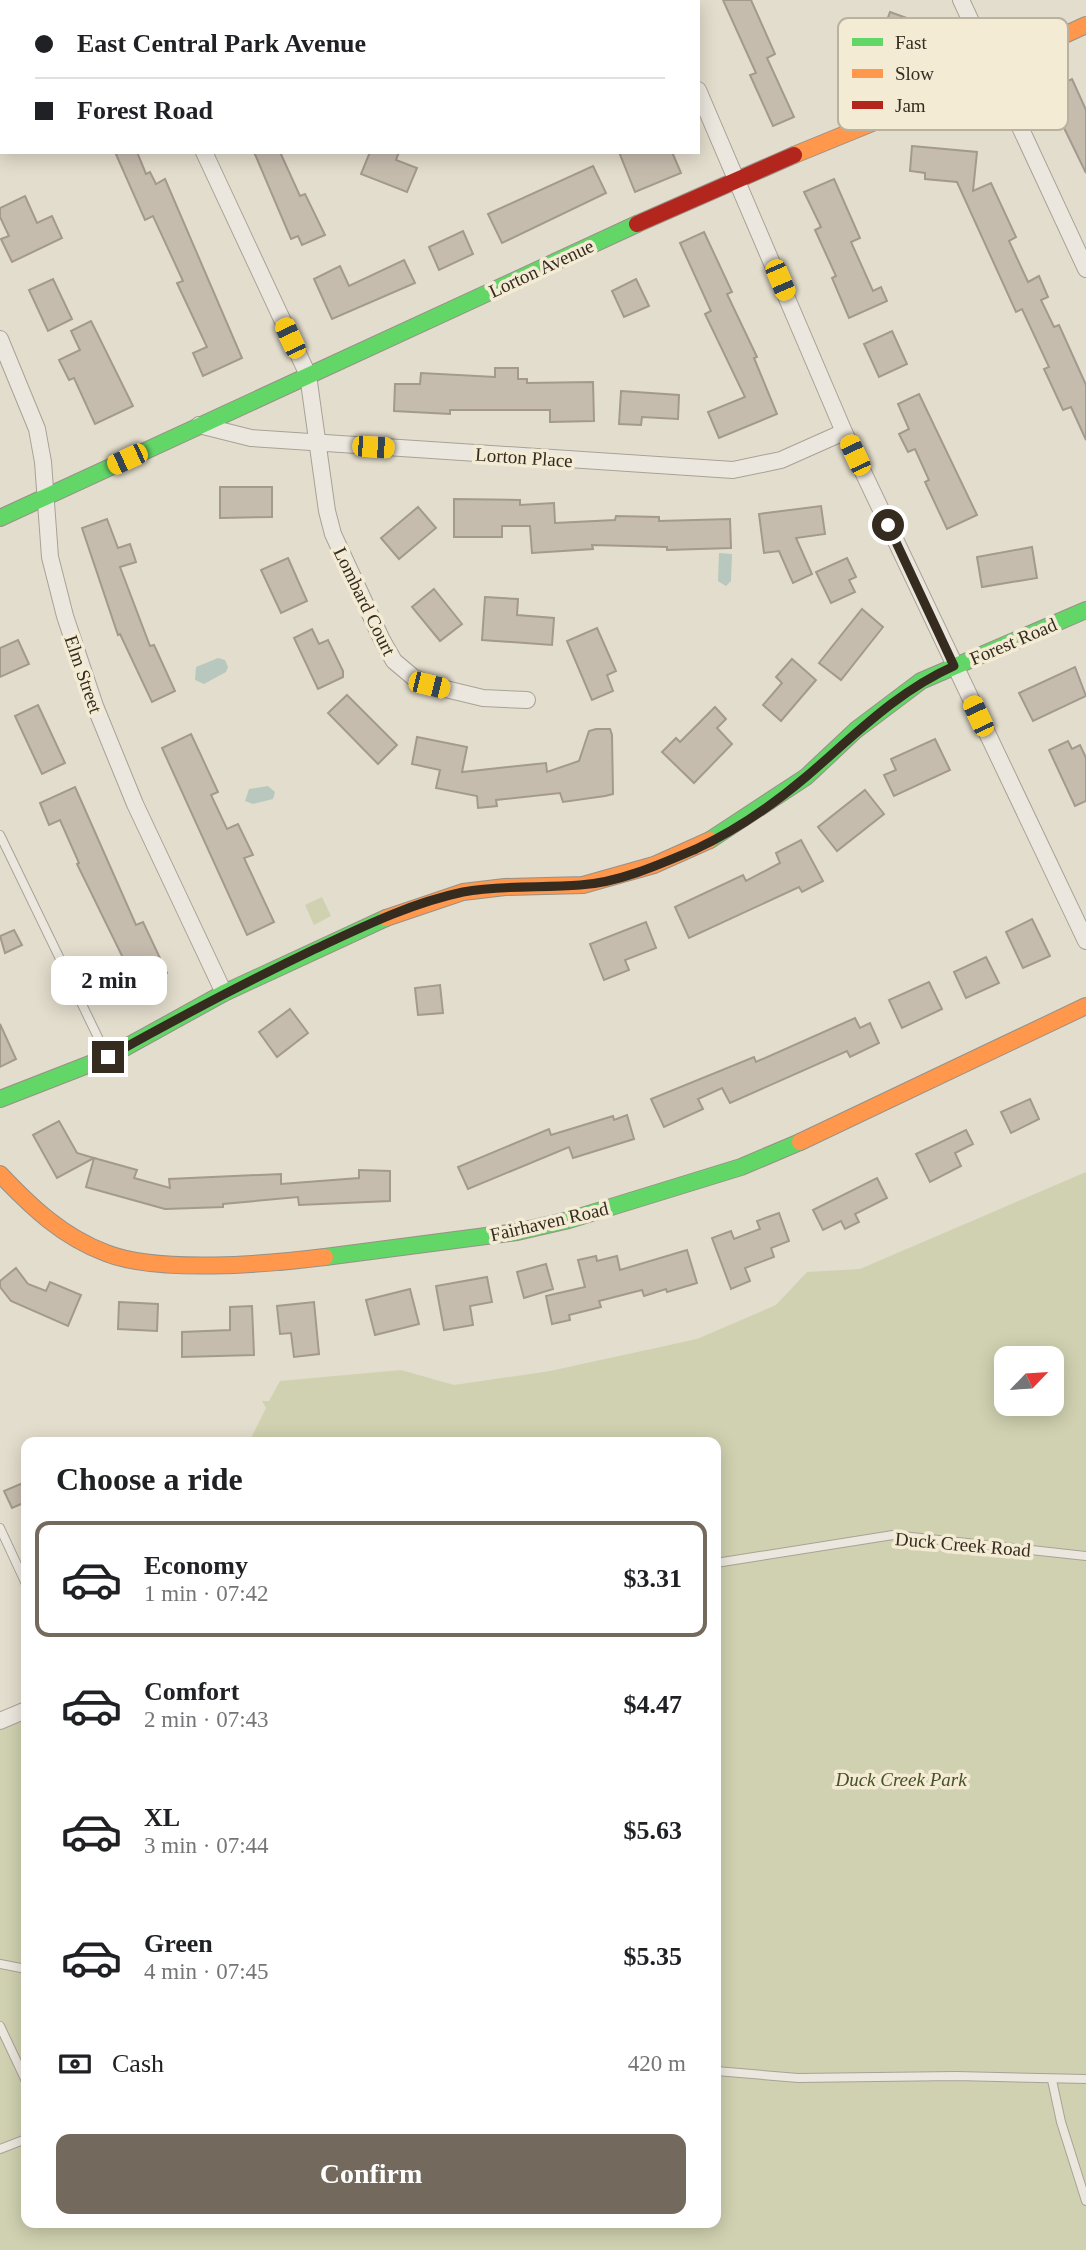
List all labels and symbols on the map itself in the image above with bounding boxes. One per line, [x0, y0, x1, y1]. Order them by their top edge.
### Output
legend [838, 18, 1068, 130]
text: Fast [895, 32, 927, 53]
text: Slow [895, 63, 934, 84]
text: Jam [895, 95, 926, 116]
street label: Lorton Avenue [486, 235, 597, 302]
car [763, 257, 798, 303]
car [272, 315, 309, 361]
car [837, 432, 874, 478]
car [352, 435, 395, 459]
car [104, 441, 151, 477]
street label: Lorton Place [475, 444, 573, 471]
route start [872, 509, 904, 541]
street label: Lombard Court [329, 544, 400, 659]
street label: Forest Road [967, 614, 1060, 669]
street label: Elm Street [60, 633, 107, 716]
car [407, 670, 452, 700]
car [960, 693, 997, 739]
callout: 2 min [50, 956, 166, 1004]
route end [92, 1041, 124, 1073]
street label: Fairhaven Road [488, 1198, 611, 1245]
north arrow [994, 1346, 1064, 1416]
street label: Duck Creek Road [894, 1528, 1032, 1561]
park label: Duck Creek Park [834, 1769, 967, 1790]

